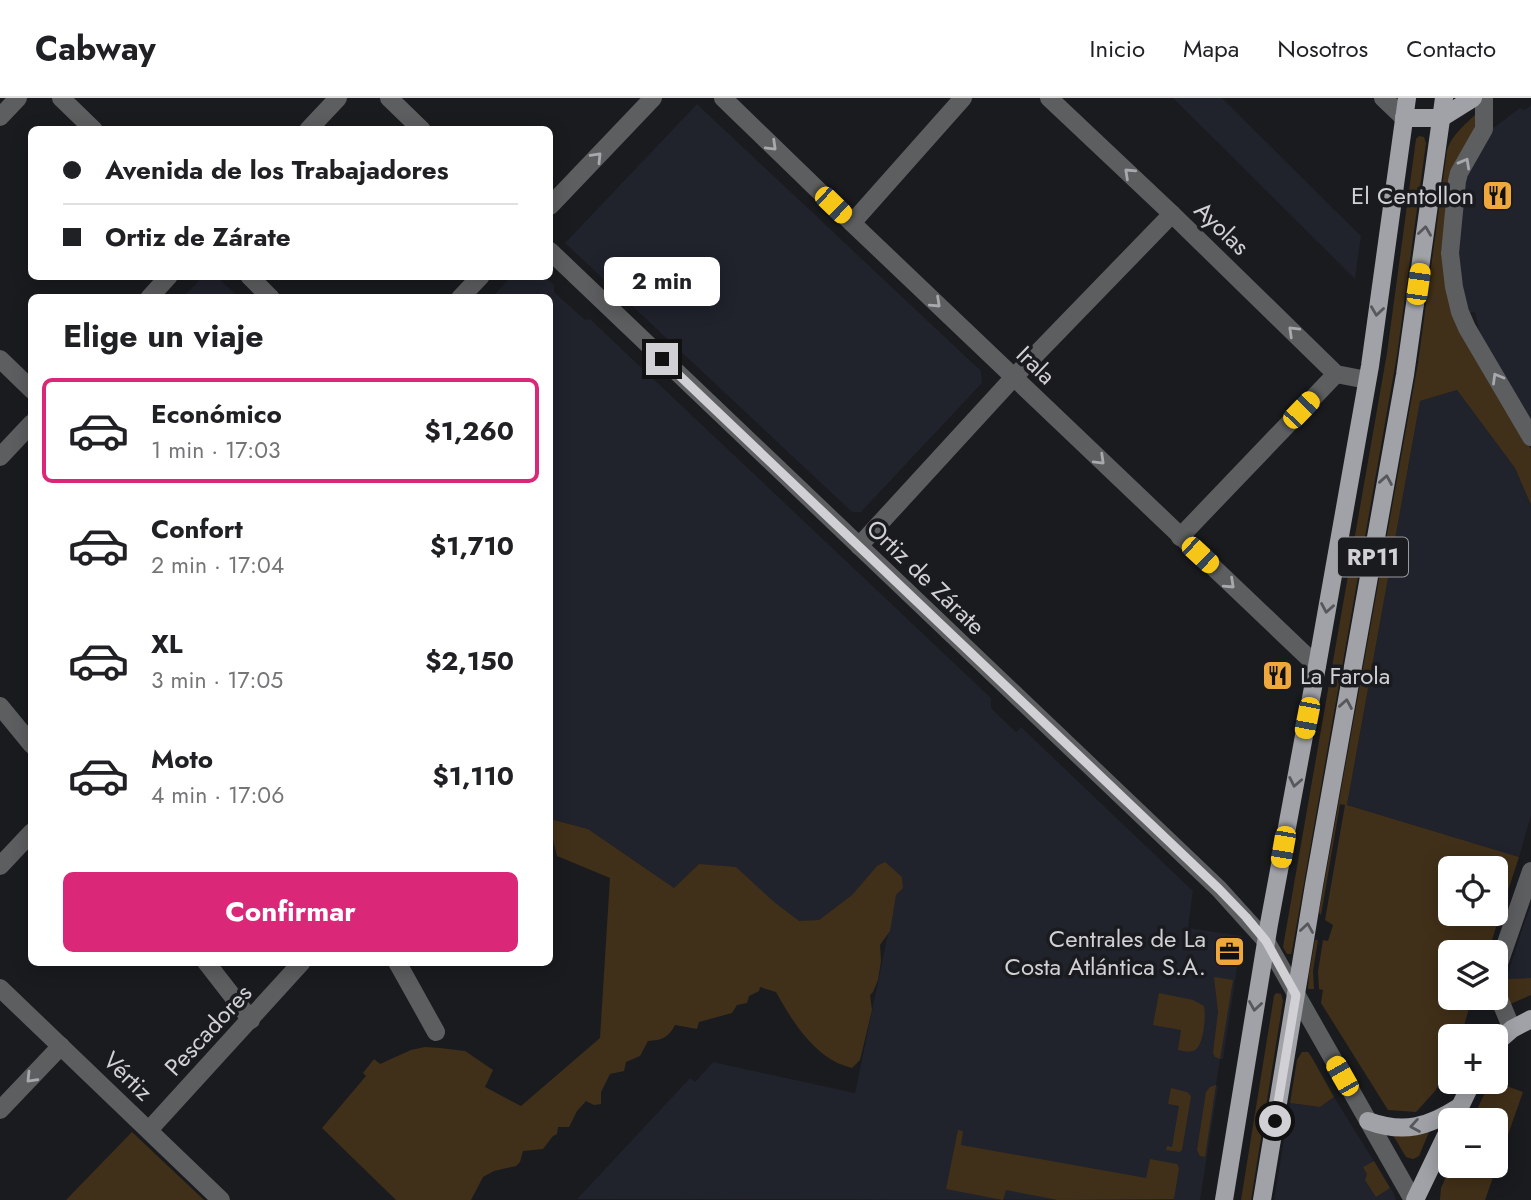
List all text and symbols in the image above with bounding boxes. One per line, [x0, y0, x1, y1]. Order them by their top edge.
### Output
text: Cabway [35, 25, 156, 72]
text: Inicio [1090, 31, 1145, 66]
text: Mapa [1183, 31, 1239, 66]
text: Nosotros [1277, 31, 1368, 66]
text: Contacto [1406, 31, 1496, 66]
one-way arrow [763, 137, 776, 150]
text: Avenida de los Trabajadores [105, 151, 449, 189]
one-way arrow [588, 152, 601, 165]
one-way arrow [1457, 158, 1470, 170]
one-way arrow [1124, 169, 1137, 182]
place label: El Centollon [1351, 178, 1474, 213]
restaurant icon: El Centollon [1480, 178, 1514, 212]
car [811, 183, 856, 227]
street label: Ayolas [1187, 193, 1257, 263]
text: Ortiz de Zárate [105, 218, 291, 256]
one-way arrow [1418, 225, 1433, 237]
callout: 2 min [604, 258, 720, 306]
car [1405, 262, 1432, 306]
text: 2 min [632, 264, 692, 298]
one-way arrow [928, 294, 941, 307]
one-way arrow [1370, 305, 1385, 317]
text: Elige un viaje [63, 313, 264, 359]
one-way arrow [1288, 327, 1301, 340]
street label: Irala [1008, 338, 1064, 392]
route end [646, 343, 678, 375]
one-way arrow [1492, 372, 1505, 385]
car [1279, 388, 1324, 432]
text: Económico [151, 395, 282, 433]
icon: car [67, 399, 130, 462]
text: $1,260 [425, 412, 514, 450]
text: 1 min · 17:03 [151, 433, 281, 467]
one-way arrow [1092, 451, 1105, 464]
one-way arrow [1378, 474, 1393, 486]
text: Confort [151, 510, 243, 548]
street label: Ortiz de Zárate [859, 511, 993, 643]
icon: car [67, 514, 130, 577]
text: $1,710 [430, 527, 514, 565]
car [1178, 533, 1223, 577]
road number: RP11 [1338, 538, 1408, 576]
text: 2 min · 17:04 [151, 548, 284, 582]
one-way arrow [1222, 575, 1235, 588]
one-way arrow [1320, 602, 1335, 614]
text: XL [151, 625, 183, 663]
icon: car [67, 629, 130, 692]
text: $2,150 [425, 642, 514, 680]
restaurant icon: La Farola [1260, 658, 1294, 692]
place label: La Farola [1300, 658, 1390, 693]
text: 3 min · 17:05 [151, 663, 283, 697]
car [1293, 695, 1322, 741]
one-way arrow [1338, 698, 1353, 710]
text: Moto [151, 740, 213, 778]
icon: car [67, 744, 130, 807]
text: $1,110 [432, 757, 514, 795]
one-way arrow [1288, 776, 1303, 788]
text: 4 min · 17:06 [151, 778, 284, 812]
car [1270, 824, 1297, 870]
map controls [1438, 856, 1508, 1178]
button: locate [1438, 856, 1508, 926]
button: Confirmar [63, 872, 518, 952]
place label: Centrales de La Costa Atlántica S.A. [1005, 921, 1206, 984]
one-way arrow [1299, 922, 1314, 934]
office icon: Centrales de La Costa Atlántica S.A. [1212, 935, 1246, 969]
button: layers [1438, 940, 1508, 1010]
street label: Pescadores [156, 976, 260, 1084]
one-way arrow [1248, 1000, 1263, 1011]
button: + [1438, 1024, 1508, 1094]
street label: Vértiz [95, 1043, 161, 1109]
car [1323, 1053, 1362, 1099]
one-way arrow [26, 1070, 39, 1083]
route start [1259, 1105, 1291, 1137]
button: − [1438, 1108, 1508, 1178]
one-way arrow [1409, 1118, 1421, 1133]

